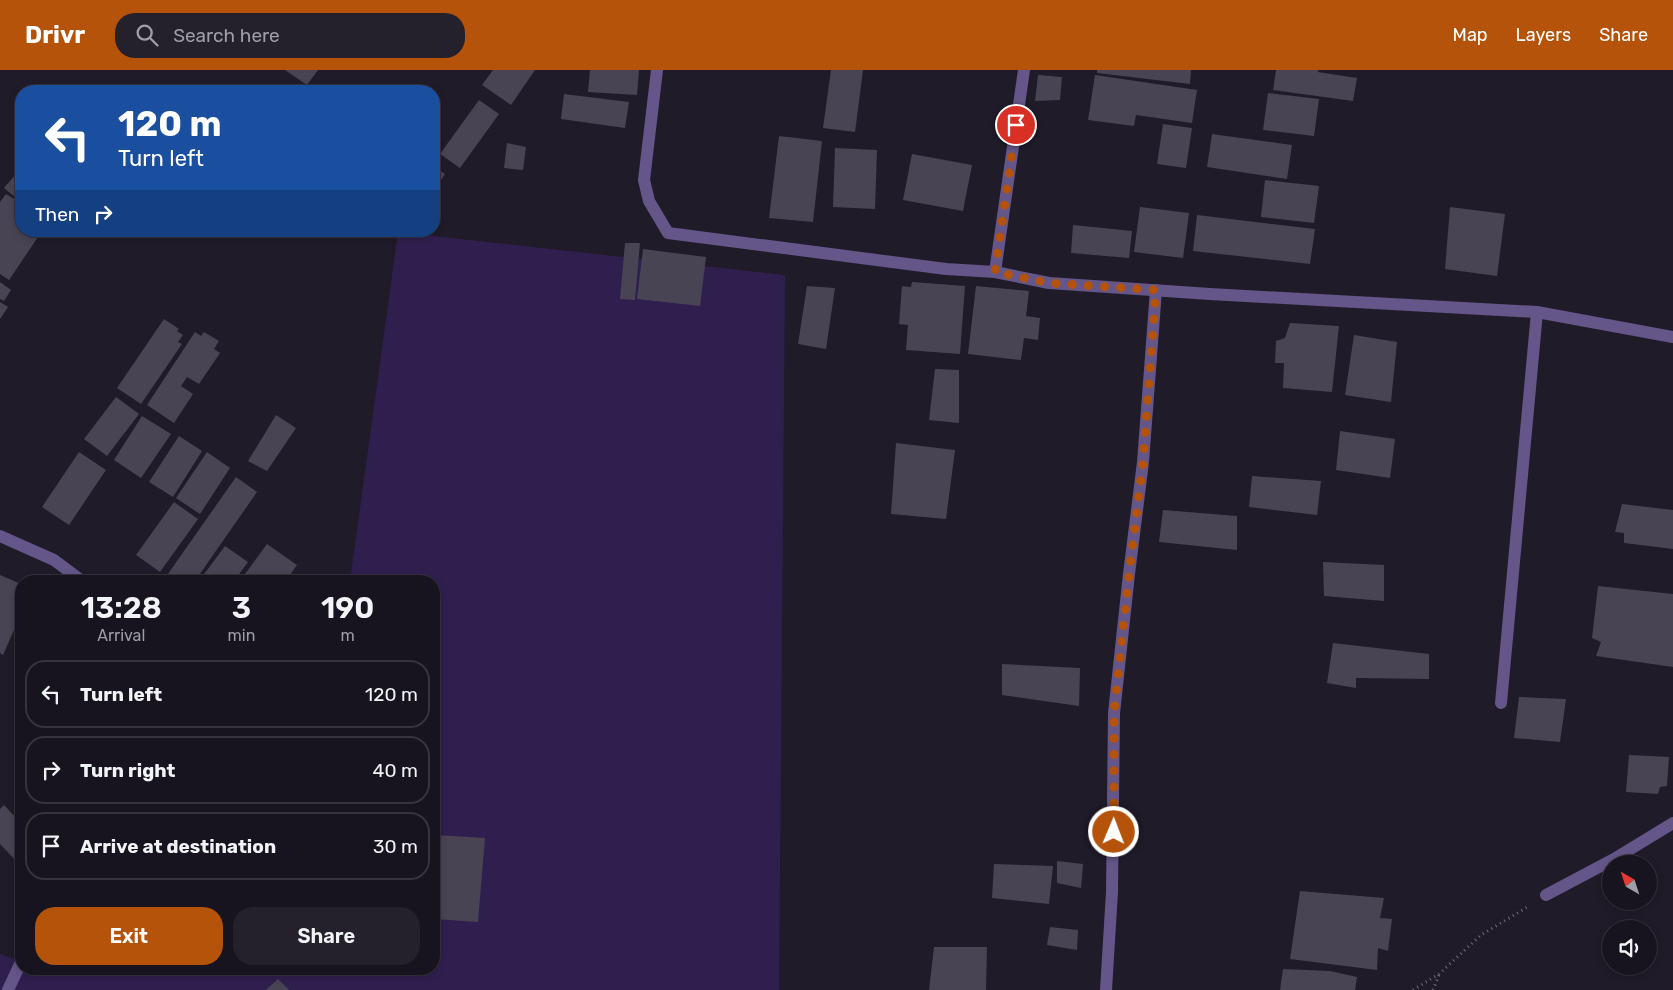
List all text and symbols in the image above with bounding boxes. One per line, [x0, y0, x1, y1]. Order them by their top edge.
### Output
search box [115, 13, 465, 58]
text: Drivr [25, 21, 85, 49]
icon: search [133, 21, 161, 49]
text: Search here [173, 24, 280, 47]
text: Map [1453, 24, 1488, 46]
text: Layers [1516, 24, 1571, 46]
text: Share [1599, 24, 1648, 46]
text: 120 m [118, 103, 221, 145]
pin [995, 104, 1037, 146]
icon: left [35, 105, 100, 170]
icon: arrive [1002, 111, 1030, 139]
text: Turn left [118, 145, 204, 172]
icon: right [89, 200, 117, 228]
text: Then [35, 203, 79, 226]
text: 13:28 [81, 590, 162, 626]
text: 3 [232, 590, 251, 626]
text: 190 [321, 590, 374, 626]
text: Arrival [97, 626, 145, 645]
text: min [228, 626, 255, 645]
text: m [341, 626, 355, 645]
icon: left [37, 680, 65, 708]
text: Turn left [80, 683, 162, 706]
text: 120 m [365, 683, 418, 706]
icon: right [37, 756, 65, 784]
text: Turn right [80, 759, 175, 782]
text: 40 m [373, 759, 418, 782]
position arrow [1087, 805, 1139, 857]
icon: arrive [37, 832, 65, 860]
text: Arrive at destination [80, 835, 276, 858]
text: 30 m [373, 835, 418, 858]
north arrow [1602, 855, 1658, 910]
map controls [1602, 855, 1657, 975]
button: Exit [35, 907, 223, 965]
button: Share [233, 907, 420, 965]
button: sound [1602, 920, 1657, 975]

